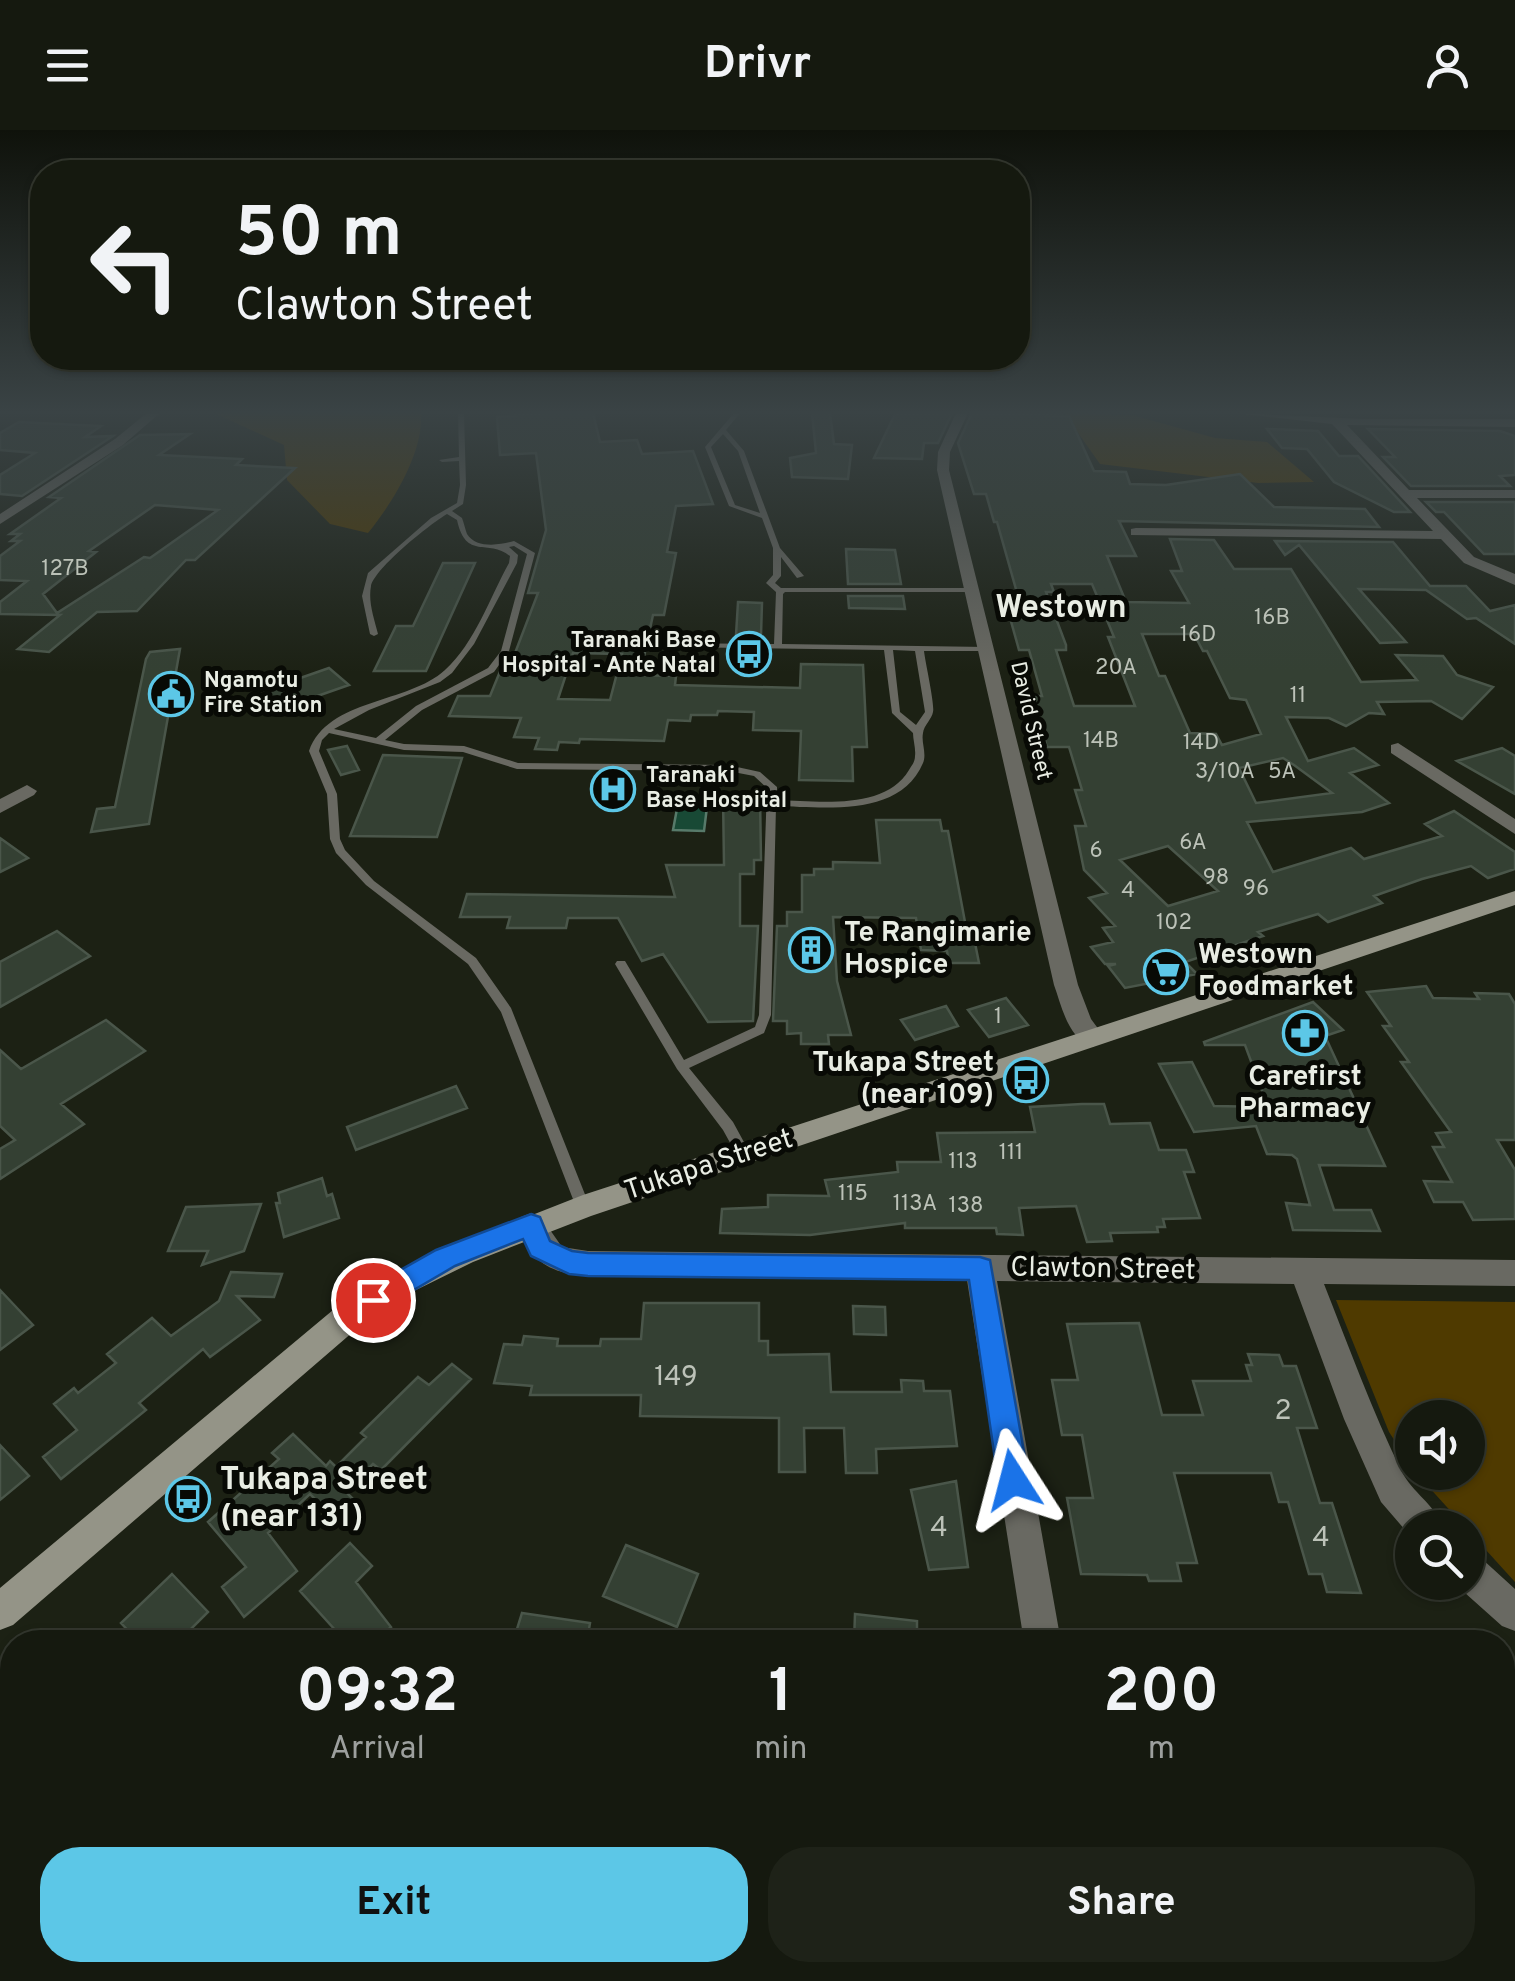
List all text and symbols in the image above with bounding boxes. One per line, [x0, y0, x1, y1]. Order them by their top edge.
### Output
text: Drivr [704, 37, 811, 94]
icon: menu [40, 38, 95, 93]
icon: person [1420, 38, 1475, 93]
text: 50 m [235, 192, 402, 281]
icon: left [70, 200, 200, 330]
text: Clawton Street [235, 279, 533, 336]
house number: 127B [41, 556, 89, 583]
district label: Westown [995, 589, 1127, 629]
house number: 16B [1254, 605, 1290, 632]
house number: 16D [1180, 622, 1216, 649]
place label: Taranaki Base Hospital - Ante Natal [502, 628, 716, 680]
bus stop icon: Taranaki Base Hospital - Ante Natal [726, 631, 772, 677]
house number: 20A [1095, 655, 1137, 682]
street label: David Street [1003, 659, 1057, 783]
place label: Ngamotu Fire Station [204, 668, 323, 720]
public building icon: Ngamotu Fire Station [148, 671, 194, 717]
house number: 11 [1290, 683, 1306, 710]
house number: 14B [1083, 728, 1119, 755]
house number: 14D [1183, 730, 1219, 757]
house number: 3/10A [1195, 759, 1255, 786]
house number: 5A [1268, 759, 1296, 786]
place label: Taranaki Base Hospital [646, 763, 787, 815]
hospital icon: Taranaki Base Hospital [590, 766, 636, 812]
house number: 6A [1179, 830, 1207, 857]
house number: 6 [1089, 838, 1103, 865]
house number: 98 [1203, 865, 1229, 892]
house number: 96 [1243, 876, 1269, 903]
house number: 4 [1121, 878, 1135, 905]
house number: 102 [1156, 910, 1192, 937]
place label: Te Rangimarie Hospice [844, 916, 1032, 984]
building icon: Te Rangimarie Hospice [788, 927, 834, 973]
place label: Westown Foodmarket [1198, 938, 1353, 1006]
supermarket icon: Westown Foodmarket [1143, 949, 1189, 995]
house number: 1 [994, 1004, 1002, 1031]
pharmacy icon: Carefirst Pharmacy [1282, 1010, 1328, 1056]
place label: Tukapa Street (near 109) [812, 1046, 994, 1114]
bus stop icon: Tukapa Street (near 109) [1003, 1057, 1049, 1103]
place label: Carefirst Pharmacy [1239, 1060, 1371, 1128]
street label: Tukapa Street [620, 1122, 798, 1210]
house number: 111 [999, 1140, 1023, 1167]
house number: 113 [948, 1149, 978, 1176]
house number: 115 [838, 1181, 868, 1208]
house number: 113A [893, 1191, 937, 1218]
house number: 138 [949, 1193, 983, 1220]
street label: Clawton Street [1010, 1250, 1196, 1290]
pin [331, 1258, 416, 1343]
icon: arrive [346, 1273, 401, 1328]
house number: 149 [654, 1360, 698, 1396]
house number: 2 [1274, 1394, 1292, 1430]
map controls [1395, 1400, 1485, 1600]
button: sound [1395, 1400, 1485, 1490]
position arrow [961, 1428, 1065, 1532]
place label: Tukapa Street (near 131) [220, 1461, 428, 1538]
bus stop icon: Tukapa Street (near 131) [165, 1476, 211, 1522]
button: search [1395, 1510, 1485, 1600]
house number: 4 [930, 1511, 948, 1547]
house number: 4 [1312, 1521, 1330, 1557]
text: 09:32 [296, 1657, 458, 1733]
text: 1 [769, 1657, 793, 1733]
text: 200 [1103, 1657, 1219, 1733]
text: Arrival [329, 1730, 425, 1770]
text: min [754, 1730, 807, 1770]
text: m [1148, 1730, 1175, 1770]
button: Exit [40, 1847, 748, 1962]
button: Share [768, 1847, 1475, 1962]

